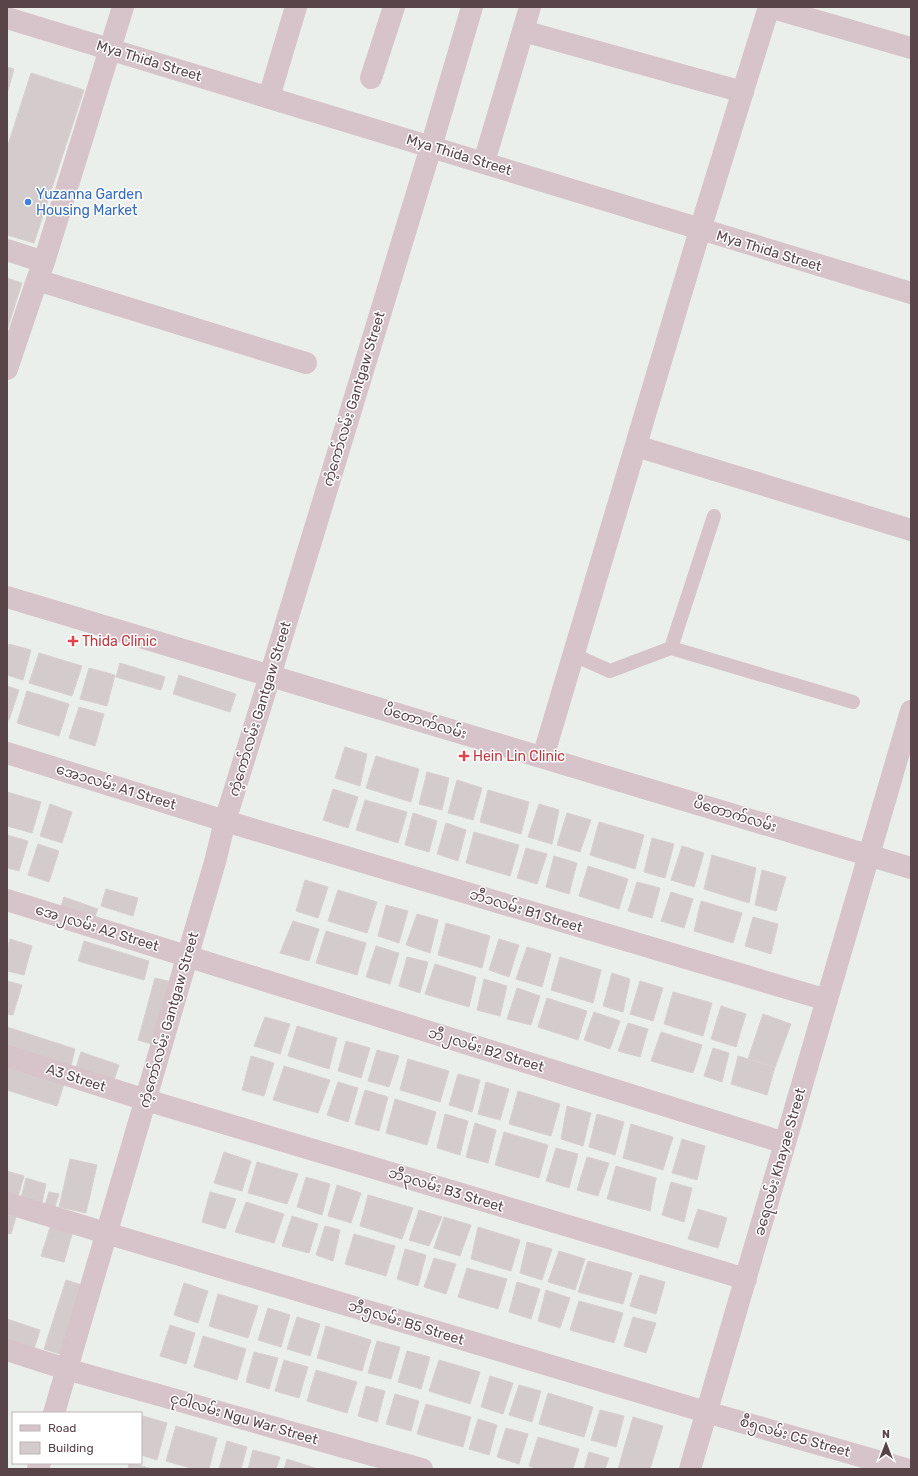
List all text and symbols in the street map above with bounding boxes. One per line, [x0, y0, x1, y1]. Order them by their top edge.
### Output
street label: Mya Thida Street [94, 37, 204, 85]
street label: Mya Thida Street [404, 131, 514, 179]
place label: Yuzanna Garden Housing Market [36, 186, 143, 219]
marker: Yuzanna Garden Housing Market [23, 197, 33, 207]
street label: Mya Thida Street [714, 227, 824, 275]
street label: ကံ့ကော်လမ်း Gantgaw Street [317, 308, 390, 489]
street label: ကံ့ကော်လမ်း Gantgaw Street [223, 618, 296, 799]
place label: Thida Clinic [82, 633, 157, 650]
marker: Thida Clinic [67, 635, 79, 647]
street label: ပိတောက်လမ်း [381, 699, 469, 743]
place label: Hein Lin Clinic [473, 748, 565, 765]
marker: Hein Lin Clinic [458, 750, 470, 762]
street label: အေ၁လမ်း A1 Street [54, 759, 179, 813]
street label: ပိတောက်လမ်း [691, 792, 779, 836]
street label: ဘီ၁လမ်း B1 Street [467, 884, 586, 936]
street label: အေ၂လမ်း A2 Street [32, 899, 162, 958]
street label: ကံ့ကော်လမ်း Gantgaw Street [134, 929, 203, 1110]
street label: ဘီ၂လမ်း B2 Street [425, 1022, 547, 1079]
street label: A3 Street [44, 1060, 108, 1096]
street label: ခရေလမ်း Khayae Street [749, 1085, 812, 1239]
street label: ဘီ၃လမ်း B3 Street [385, 1162, 507, 1219]
street label: ဘီ၅လမ်း B5 Street [345, 1295, 467, 1352]
street label: ငုဝါလမ်း Ngu War Street [167, 1388, 321, 1451]
street label: စီ၅လမ်း C5 Street [737, 1411, 853, 1464]
legend [12, 1412, 142, 1464]
text: Road [48, 1421, 76, 1435]
north arrow [866, 1424, 906, 1464]
text: N [882, 1428, 890, 1441]
text: Building [48, 1441, 94, 1455]

